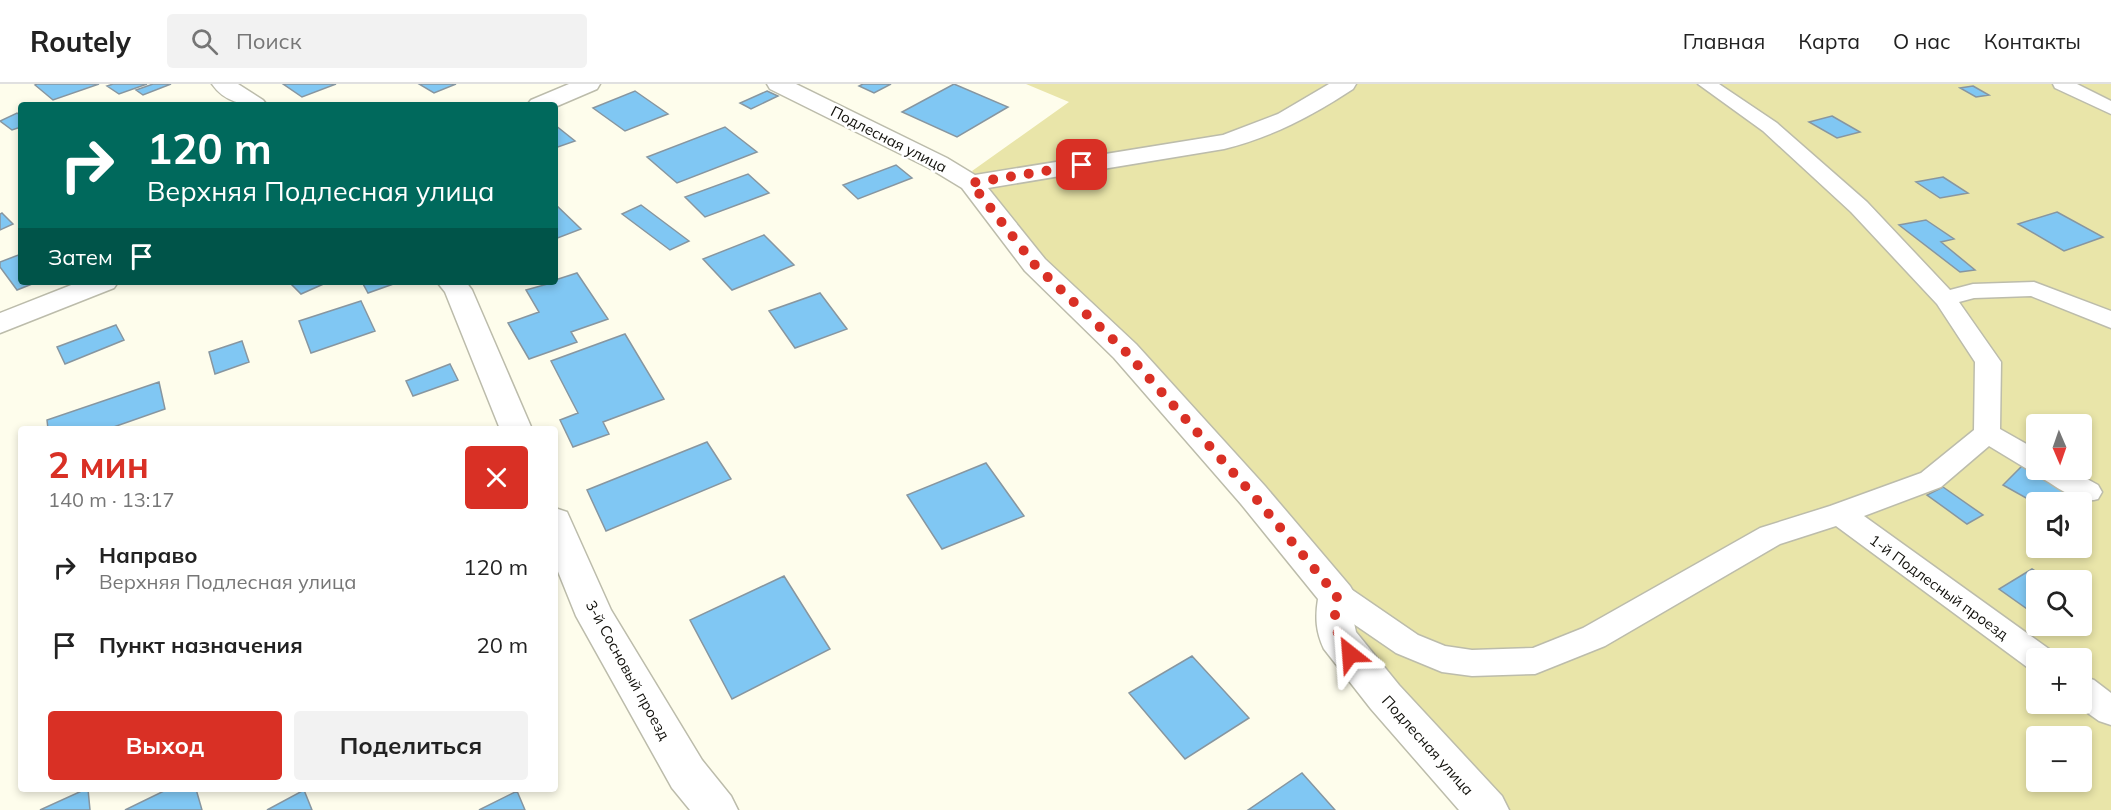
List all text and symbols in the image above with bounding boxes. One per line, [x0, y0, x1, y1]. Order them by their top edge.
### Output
search box [167, 14, 587, 68]
text: Routely [30, 24, 131, 59]
icon: search [188, 25, 221, 58]
text: Поиск [236, 27, 302, 55]
text: Главная [1683, 28, 1765, 54]
text: Карта [1798, 28, 1860, 54]
text: О нас [1893, 28, 1951, 54]
text: Контакты [1984, 28, 2081, 54]
street label: Подлесная улица [828, 101, 950, 177]
text: 120 m [147, 122, 272, 175]
icon: right [48, 126, 126, 204]
pin [1056, 139, 1107, 190]
icon: arrive [1065, 148, 1098, 181]
text: Верхняя Подлесная улица [147, 174, 494, 208]
icon: arrive [125, 240, 158, 273]
text: Затем [48, 243, 113, 271]
north arrow [2026, 414, 2092, 480]
map controls [2026, 414, 2092, 792]
text: 2 мин [48, 442, 149, 487]
button: close [465, 446, 528, 509]
text: 140 m · 13:17 [48, 487, 174, 512]
button: sound [2026, 492, 2092, 558]
street label: 1-й Подлесный проезд [1866, 530, 2012, 644]
text: Направо [99, 541, 197, 569]
icon: right [48, 551, 81, 584]
text: 120 m [463, 553, 528, 581]
text: Верхняя Подлесная улица [99, 569, 356, 594]
button: search [2026, 570, 2092, 636]
street label: 3-й Сосновый проезд [582, 597, 674, 743]
position arrow [1318, 622, 1382, 686]
icon: arrive [48, 629, 81, 662]
text: Пункт назначения [99, 631, 303, 659]
text: 20 m [477, 631, 528, 659]
button: + [2026, 648, 2092, 714]
street label: Подлесная улица [1378, 691, 1478, 799]
button: Выход [48, 711, 282, 780]
button: Поделиться [294, 711, 528, 780]
button: − [2026, 726, 2092, 792]

